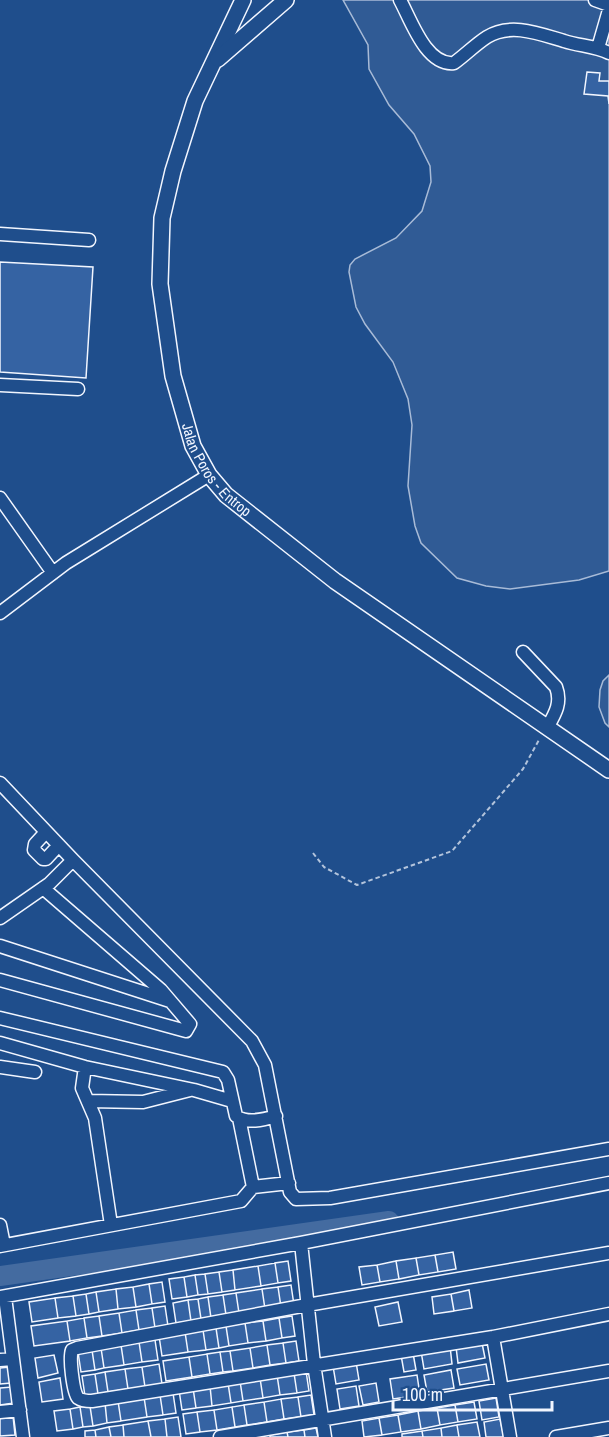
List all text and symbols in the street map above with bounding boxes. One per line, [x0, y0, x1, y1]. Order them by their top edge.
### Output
street label: Jalan Poros - Entrop [177, 421, 256, 521]
scale bar [393, 1374, 552, 1412]
text: 100 m [402, 1382, 443, 1407]

